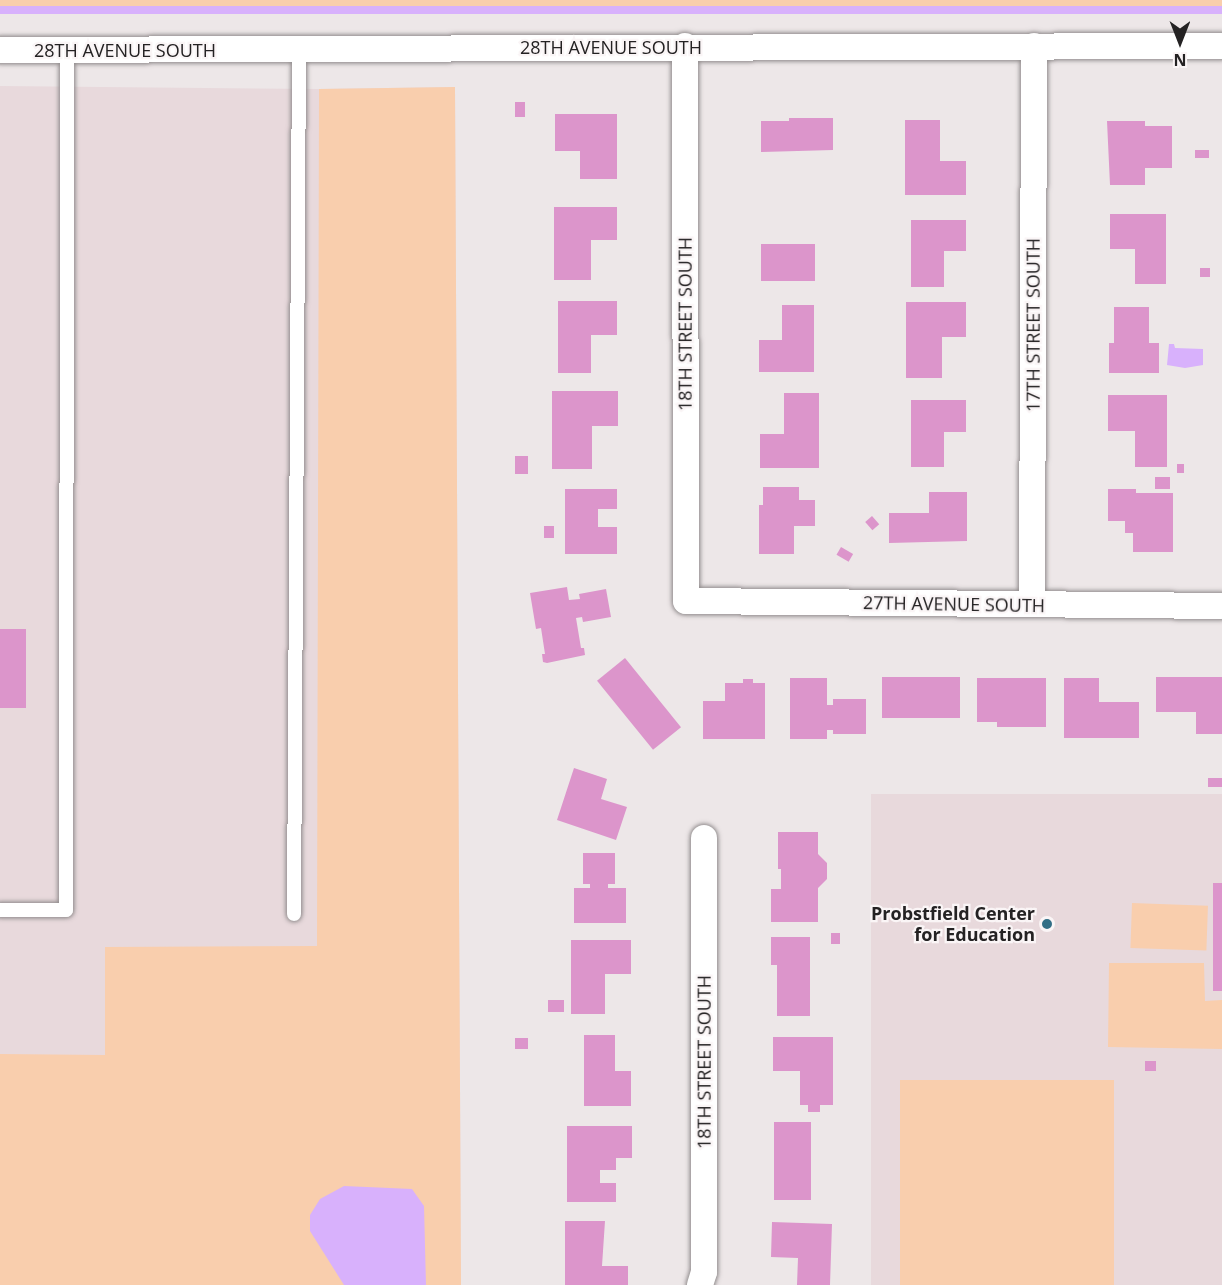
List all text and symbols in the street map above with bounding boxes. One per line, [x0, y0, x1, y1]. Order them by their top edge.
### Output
north arrow [1150, 12, 1210, 72]
street label: 28TH AVENUE SOUTH [520, 36, 702, 58]
street label: 28TH AVENUE SOUTH [34, 39, 216, 61]
text: N [1174, 49, 1187, 71]
street label: 18TH STREET SOUTH [674, 237, 696, 411]
street label: 17TH STREET SOUTH [1022, 238, 1044, 412]
street label: 27TH AVENUE SOUTH [863, 592, 1045, 616]
place label: Probstfield Center for Education [871, 903, 1035, 946]
marker: Probstfield Center for Education [1040, 917, 1054, 931]
street label: 18TH STREET SOUTH [693, 975, 715, 1149]

